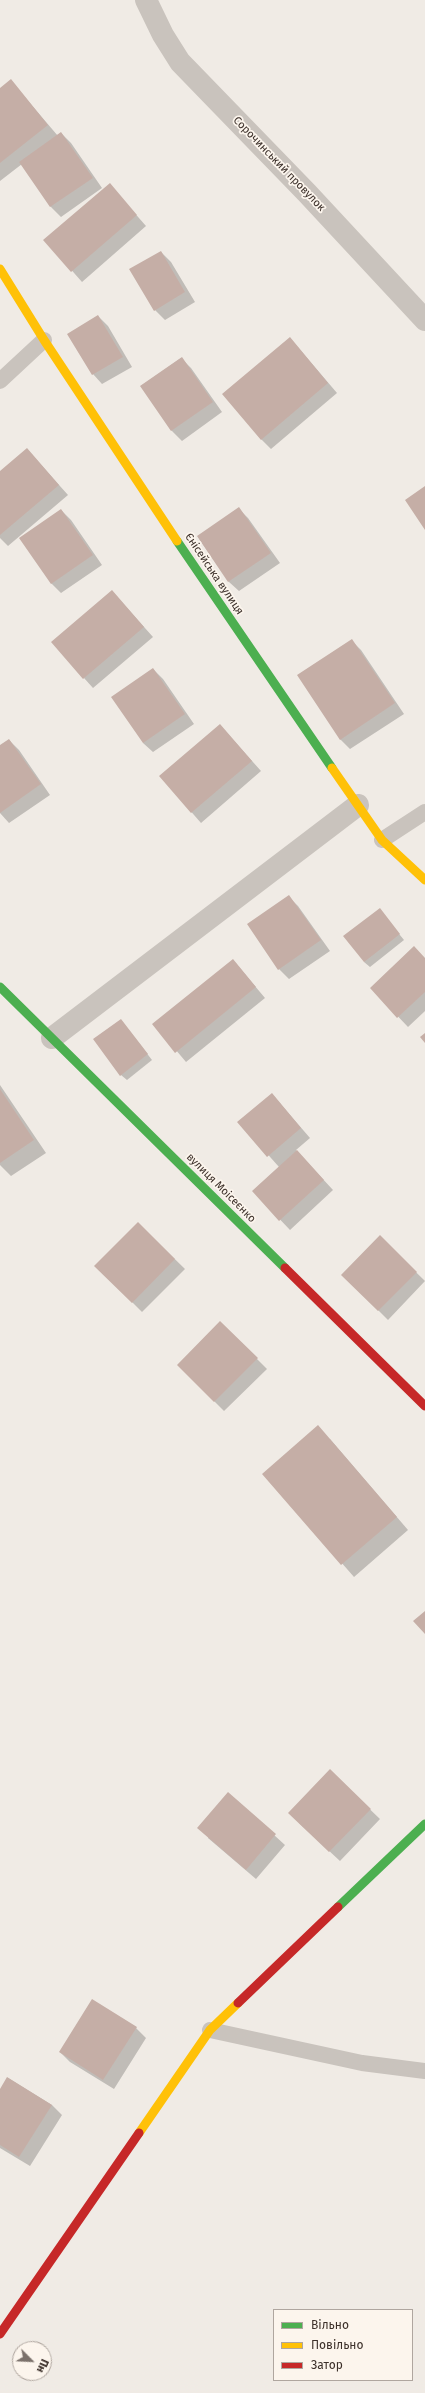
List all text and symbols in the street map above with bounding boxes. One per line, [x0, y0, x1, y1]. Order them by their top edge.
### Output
street label: Сорочинський провулок [230, 114, 328, 214]
street label: Єнісейська вулиця [182, 531, 246, 617]
street label: вулиця Моісеєнко [184, 1151, 258, 1225]
legend [273, 2309, 413, 2381]
text: Вільно [311, 2318, 349, 2332]
text: Повільно [311, 2338, 364, 2352]
north arrow [12, 2341, 52, 2381]
text: Пн [34, 2357, 51, 2375]
text: Затор [311, 2358, 343, 2372]

